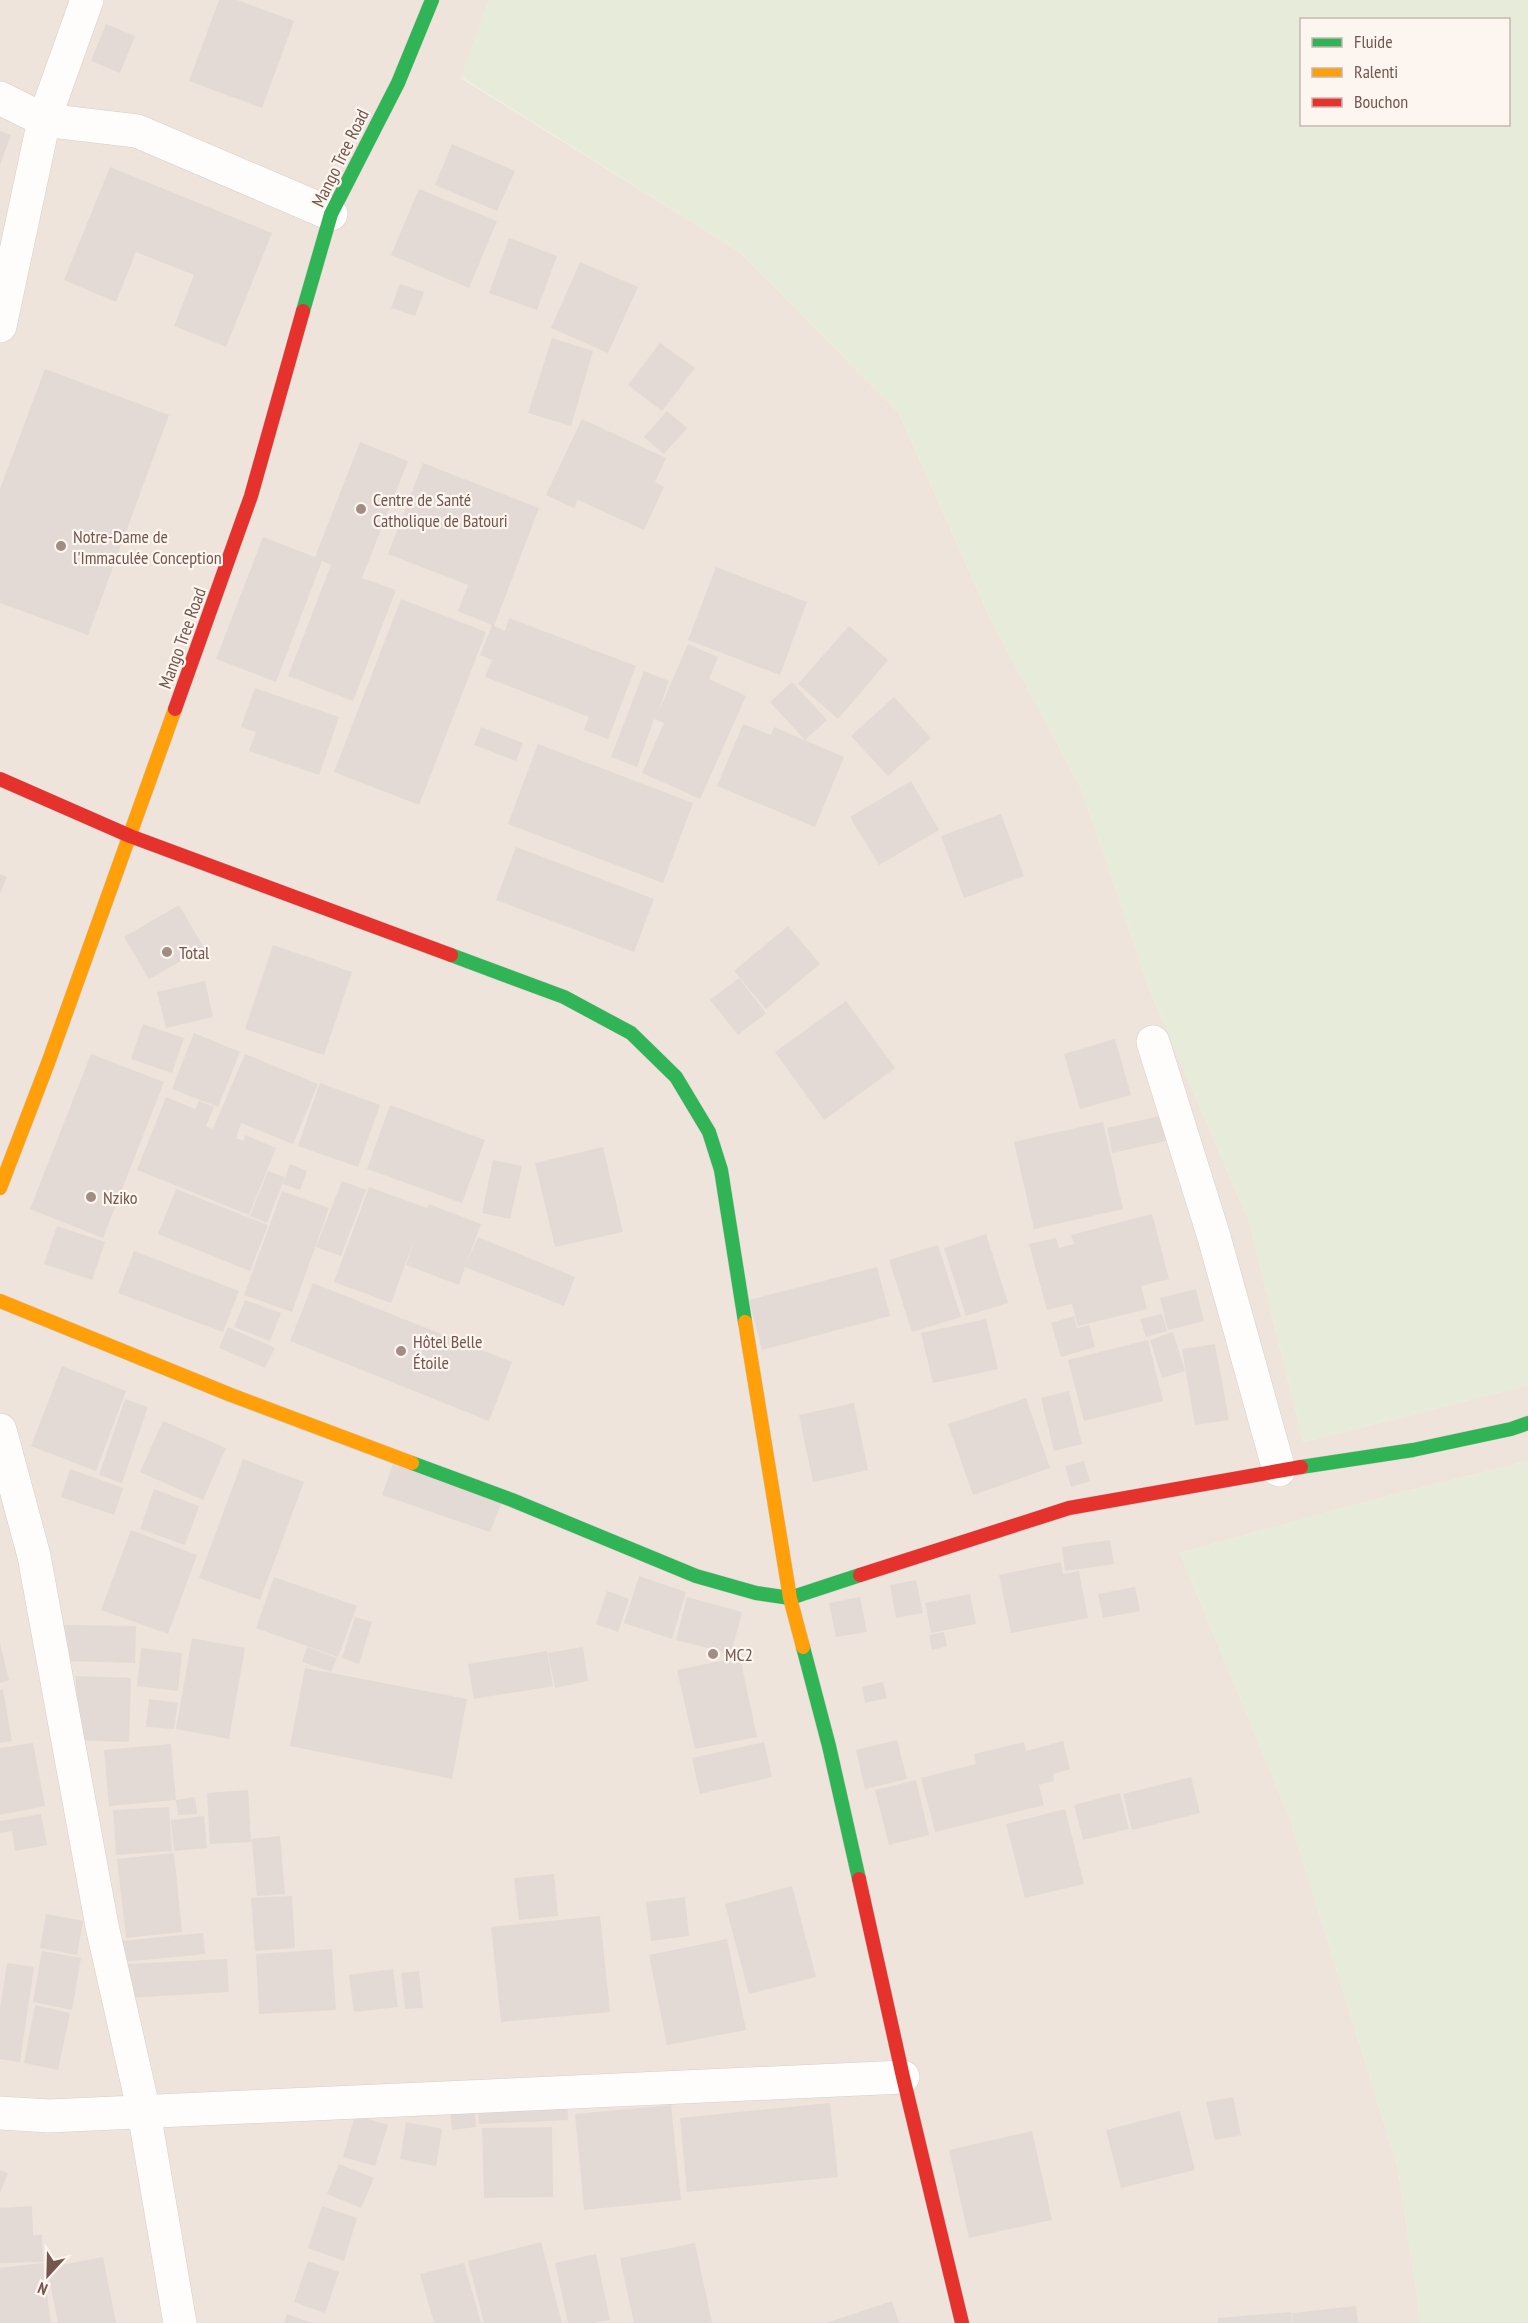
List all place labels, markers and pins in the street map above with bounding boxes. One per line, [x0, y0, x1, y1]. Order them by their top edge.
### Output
place label: Centre de Santé Catholique de Batouri [373, 488, 508, 532]
marker: Centre de Santé Catholique de Batouri [354, 502, 368, 516]
place label: Notre-Dame de l'Immaculée Conception [73, 525, 222, 569]
marker: Notre-Dame de l'Immaculée Conception [54, 539, 68, 553]
place label: Total [179, 941, 210, 964]
marker: Total [160, 945, 174, 959]
place label: Nziko [103, 1186, 138, 1209]
marker: Nziko [84, 1190, 98, 1204]
place label: Hôtel Belle Étoile [413, 1330, 482, 1374]
marker: Hôtel Belle Étoile [394, 1344, 408, 1358]
place label: MC2 [725, 1643, 753, 1666]
marker: MC2 [706, 1647, 720, 1661]

